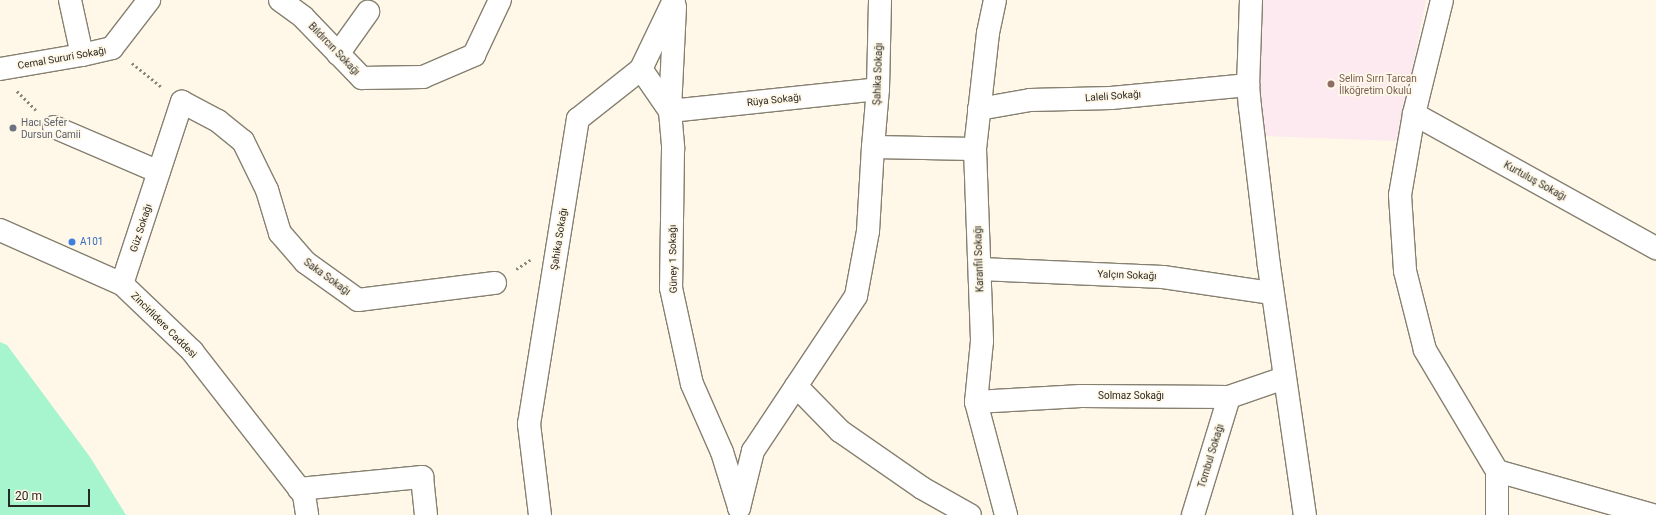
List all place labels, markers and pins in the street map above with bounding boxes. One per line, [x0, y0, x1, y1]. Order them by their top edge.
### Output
place label: Selim Sırrı Tarcan İlköğretim Okulu [1339, 72, 1417, 96]
marker: Selim Sırrı Tarcan İlköğretim Okulu [1326, 79, 1336, 89]
place label: Hacı Sefer Dursun Camii [21, 116, 81, 140]
marker: Hacı Sefer Dursun Camii [8, 123, 18, 133]
place label: А101 [80, 236, 103, 248]
marker: А101 [67, 237, 77, 247]

